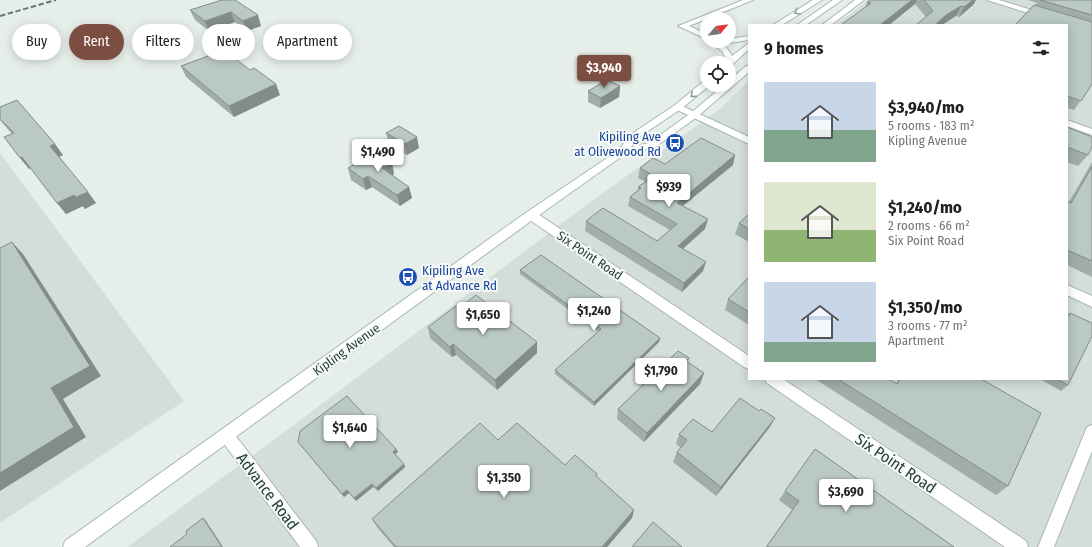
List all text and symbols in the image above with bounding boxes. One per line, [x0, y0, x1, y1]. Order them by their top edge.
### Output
one-way arrow [794, 8, 801, 15]
north arrow [700, 12, 736, 48]
map controls [700, 12, 736, 92]
chip: Buy [12, 24, 61, 60]
chip: Rent [69, 24, 124, 60]
chip: Filters [132, 24, 194, 60]
chip: New [202, 24, 255, 60]
chip: Apartment [263, 24, 352, 60]
icon: filters [1030, 37, 1052, 59]
text: 9 homes [764, 38, 823, 59]
pin: $3,940 [571, 55, 637, 89]
button: locate [700, 56, 736, 92]
text: $3,940 [586, 60, 622, 75]
one-way arrow [690, 91, 698, 98]
text: $3,940/mo [888, 97, 964, 118]
icon: home [796, 98, 844, 146]
text: 5 rooms · 183 m² [888, 118, 974, 133]
place label: Kipiling Ave at Olivewood Rd [574, 129, 661, 159]
bus stop icon: Kipiling Ave at Olivewood Rd [664, 132, 686, 154]
text: Kipling Avenue [888, 133, 967, 148]
pin: $1,490 [345, 139, 411, 173]
text: $1,490 [361, 144, 395, 159]
pin: $939 [645, 174, 693, 208]
text: $939 [656, 179, 682, 194]
text: $1,240/mo [888, 197, 962, 218]
icon: home [796, 198, 844, 246]
text: 2 rooms · 66 m² [888, 218, 970, 233]
street label: Six Point Road [554, 228, 625, 283]
text: Six Point Road [888, 233, 964, 248]
place label: Kipiling Ave at Advance Rd [422, 263, 497, 293]
bus stop icon: Kipiling Ave at Advance Rd [397, 266, 419, 288]
text: $1,350/mo [888, 297, 962, 318]
pin: $1,240 [561, 298, 627, 332]
icon: home [796, 298, 844, 346]
pin: $1,650 [450, 302, 516, 336]
text: $1,240 [577, 303, 611, 318]
text: $1,650 [466, 307, 500, 322]
text: 3 rooms · 77 m² [888, 318, 967, 333]
street label: Kipling Avenue [310, 320, 383, 379]
text: Apartment [888, 333, 944, 348]
pin: $1,790 [628, 358, 694, 392]
text: $1,790 [644, 363, 678, 378]
pin: $1,640 [317, 415, 383, 449]
text: $1,640 [333, 420, 367, 435]
street label: Six Point Road [852, 429, 940, 497]
street label: Advance Road [232, 449, 303, 534]
pin: $1,350 [471, 465, 537, 499]
text: $1,350 [487, 470, 521, 485]
pin: $3,690 [813, 479, 879, 513]
text: $3,690 [828, 484, 864, 499]

